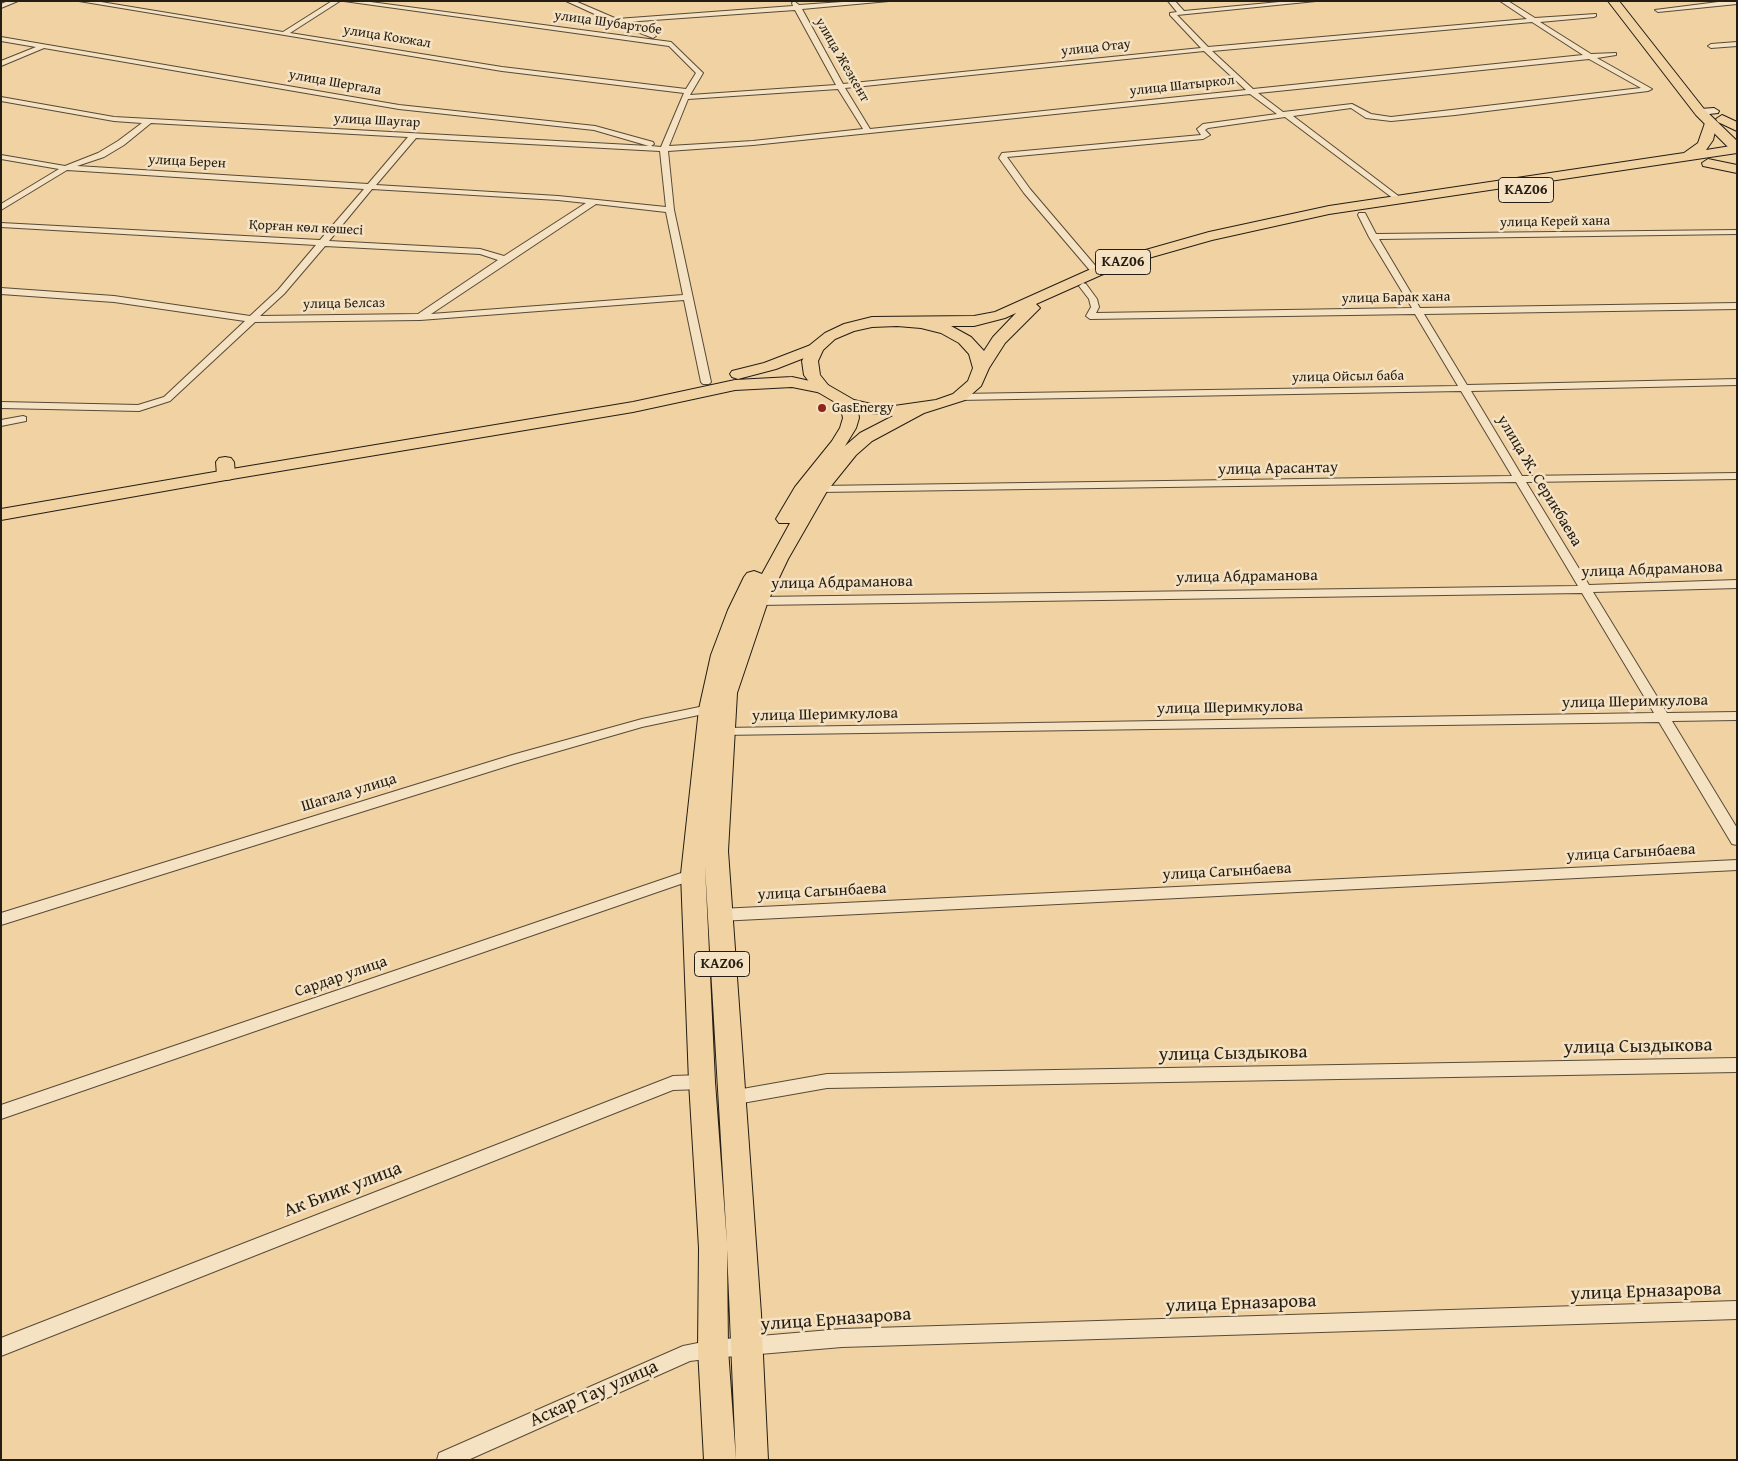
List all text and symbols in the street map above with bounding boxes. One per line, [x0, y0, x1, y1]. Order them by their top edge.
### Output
street label: улица Шубартобе [553, 7, 663, 39]
street label: улица Жезкент [811, 15, 873, 105]
street label: улица Кокжал [342, 22, 432, 52]
street label: улица Отау [1060, 36, 1132, 60]
street label: улица Шергала [287, 67, 383, 99]
street label: улица Шатыркол [1129, 72, 1235, 100]
street label: улица Шаугар [333, 110, 421, 132]
street label: улица Берен [148, 152, 226, 172]
road number: KАZ06 [1498, 178, 1554, 202]
street label: улица Керей хана [1500, 213, 1610, 231]
street label: Қорған көл көшесі [248, 217, 364, 239]
road number: KАZ06 [1096, 250, 1150, 274]
street label: улица Барак хана [1342, 289, 1450, 307]
street label: улица Белсаз [303, 295, 385, 313]
street label: улица Ойсыл баба [1292, 368, 1404, 386]
place label: GasEnergy [832, 400, 894, 416]
marker: GasEnergy [816, 402, 828, 414]
street label: улица Ж. Серикбаева [1492, 412, 1586, 550]
street label: улица Арасантау [1218, 458, 1338, 480]
street label: улица Абдраманова [1581, 558, 1723, 582]
street label: улица Абдраманова [1176, 566, 1318, 588]
street label: улица Абдраманова [771, 572, 913, 594]
street label: улица Шеримкулова [1562, 691, 1708, 713]
street label: улица Шеримкулова [1157, 697, 1303, 719]
street label: улица Шеримкулова [752, 704, 898, 726]
street label: Шагала улица [299, 769, 399, 817]
street label: улица Сагынбаева [1566, 840, 1696, 866]
street label: улица Сагынбаева [1162, 859, 1292, 885]
street label: улица Сагынбаева [757, 879, 887, 905]
street label: Сардар улица [292, 952, 390, 1002]
road number: KАZ06 [694, 952, 750, 976]
street label: улица Сыздыкова [1563, 1034, 1713, 1060]
street label: улица Сыздыкова [1158, 1041, 1308, 1067]
street label: Ак Биик улица [281, 1157, 405, 1223]
street label: улица Ерназарова [1570, 1278, 1722, 1306]
street label: улица Ерназарова [1165, 1290, 1317, 1318]
street label: улица Ерназарова [760, 1303, 912, 1337]
street label: Аскар Тау улица [526, 1355, 662, 1433]

